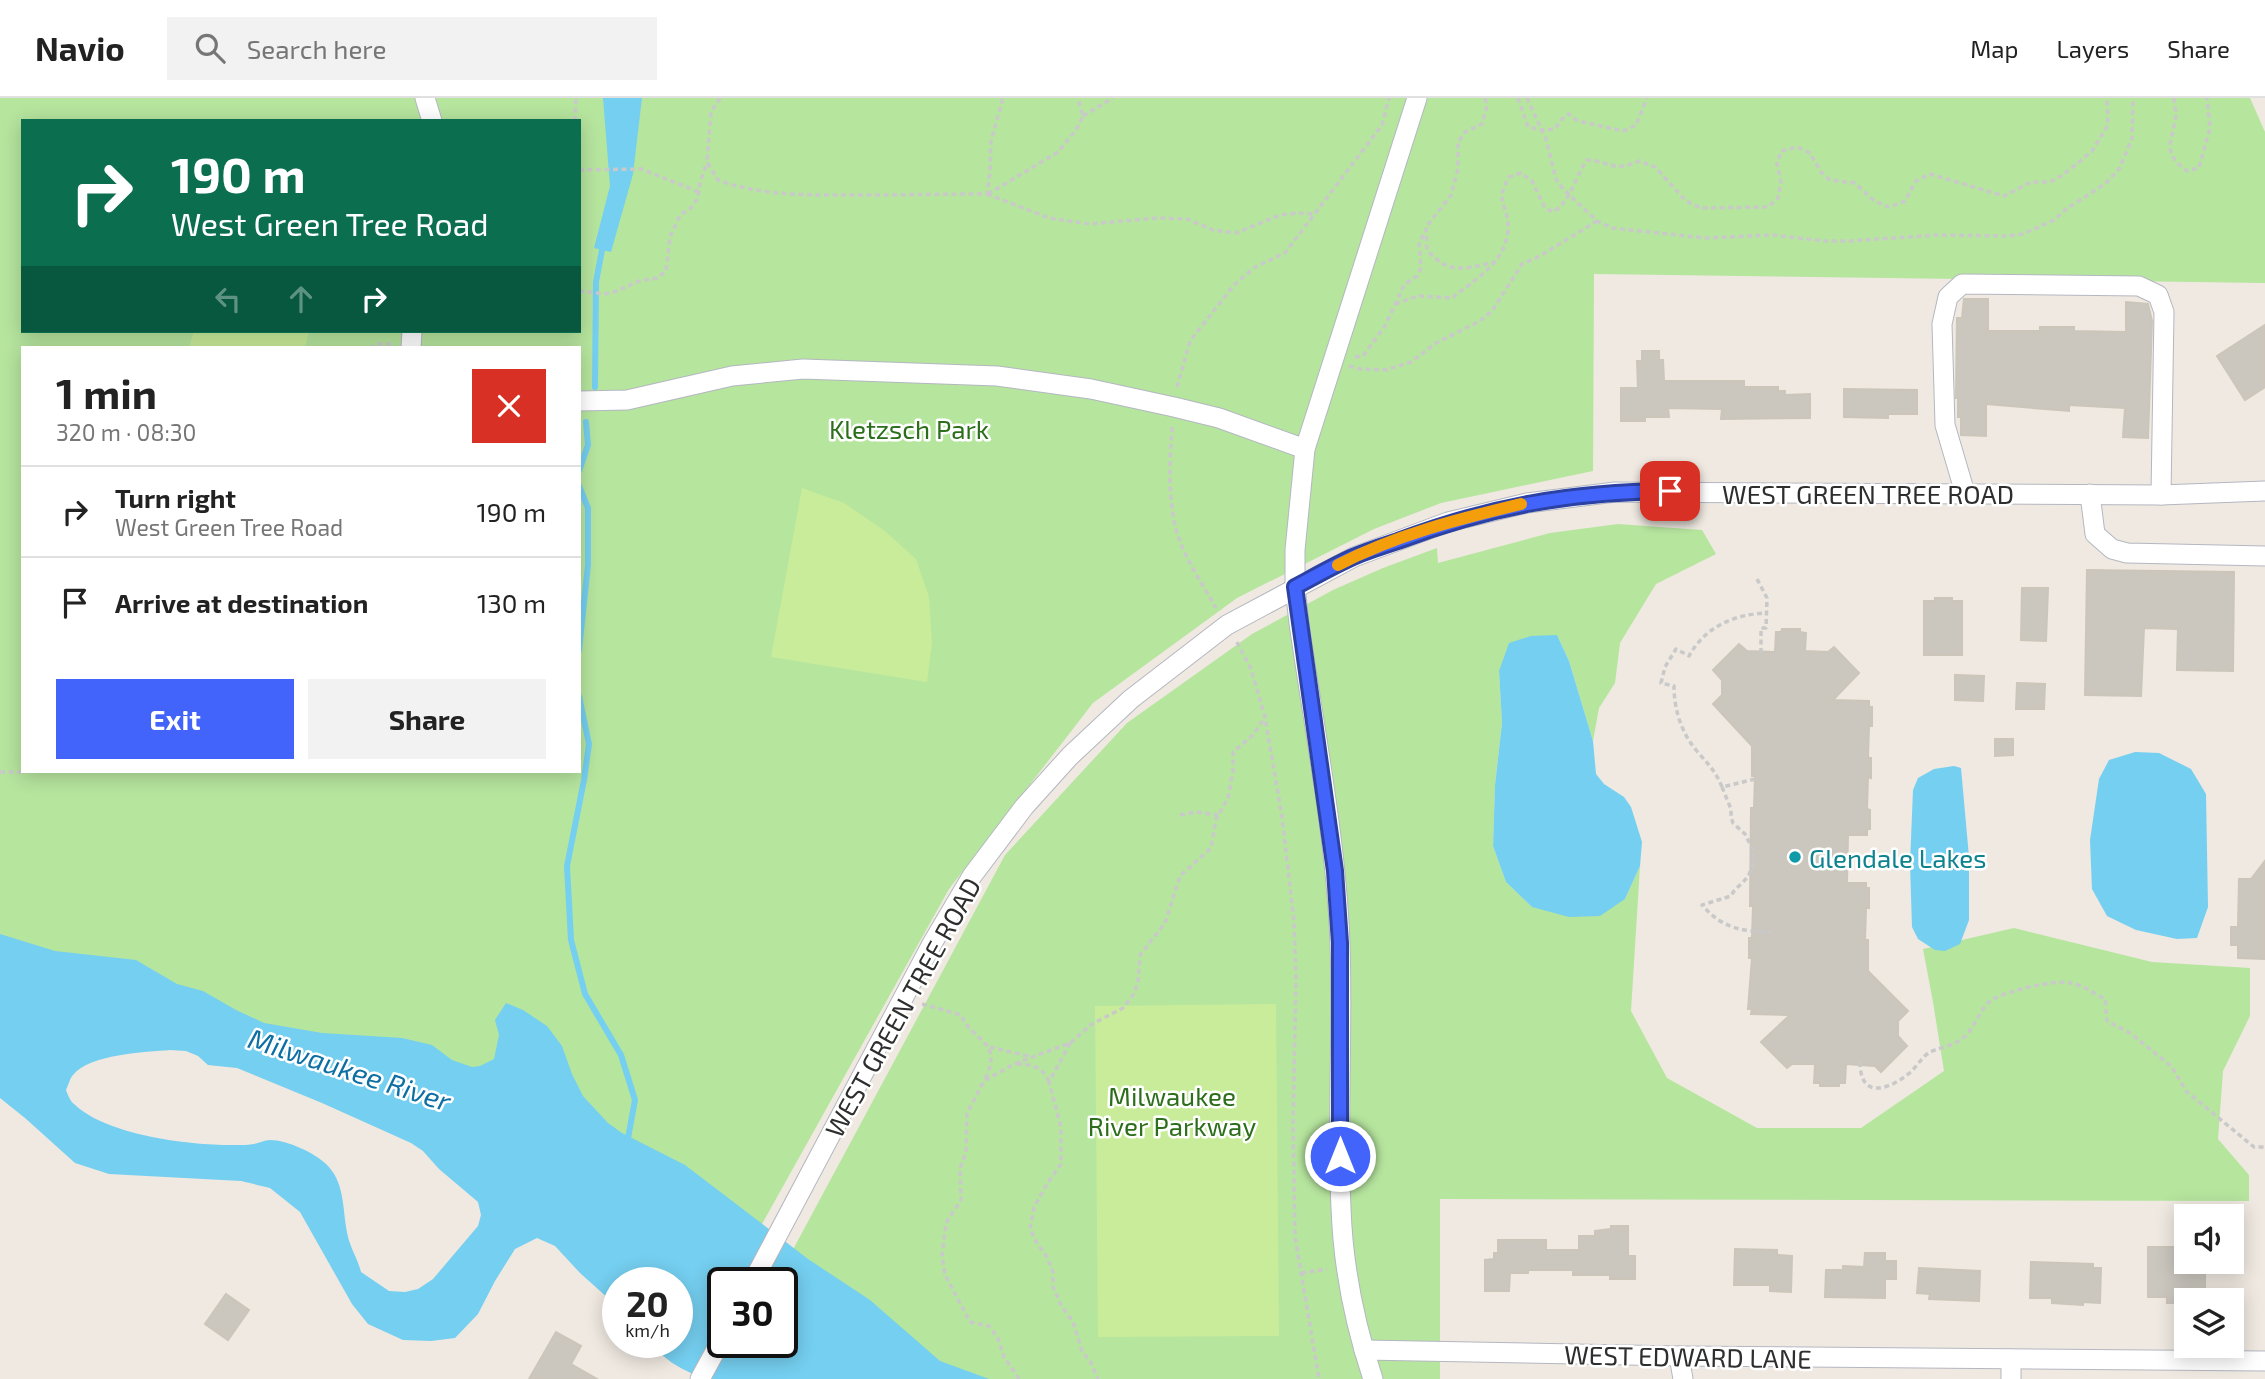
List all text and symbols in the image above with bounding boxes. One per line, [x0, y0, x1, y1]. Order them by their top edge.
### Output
search box [167, 17, 657, 80]
text: Navio [35, 28, 125, 68]
icon: search [191, 29, 229, 67]
text: Search here [247, 33, 386, 64]
text: Map [1970, 34, 2018, 63]
text: Layers [2056, 34, 2129, 63]
text: Share [2167, 34, 2230, 63]
text: 190 m [171, 144, 306, 203]
icon: right [56, 147, 147, 238]
text: West Green Tree Road [171, 204, 489, 242]
icon: left [209, 280, 247, 318]
icon: ahead [282, 280, 320, 318]
icon: right [355, 280, 393, 318]
text: 1 min [56, 367, 157, 417]
button: close [472, 369, 546, 443]
park label: Kletzsch Park [829, 413, 989, 444]
text: 320 m · 08:30 [56, 418, 196, 446]
pin [1640, 461, 1700, 521]
icon: arrive [1651, 472, 1689, 510]
street label: WEST GREEN TREE ROAD [1722, 478, 2014, 509]
text: Turn right [115, 482, 236, 513]
icon: right [56, 493, 94, 531]
text: 190 m [477, 496, 546, 527]
text: West Green Tree Road [115, 513, 343, 541]
icon: arrive [56, 584, 94, 622]
text: Arrive at destination [115, 587, 368, 618]
text: 130 m [477, 587, 546, 618]
button: Exit [56, 679, 294, 759]
button: Share [308, 679, 546, 759]
place label: Glendale Lakes [1809, 842, 1986, 873]
marker: Glendale Lakes [1787, 849, 1803, 865]
street label: WEST GREEN TREE ROAD [818, 872, 986, 1142]
water label: Milwaukee River [244, 1020, 456, 1118]
park label: Milwaukee River Parkway [1088, 1080, 1256, 1141]
position arrow [1303, 1119, 1377, 1193]
map controls [2174, 1204, 2244, 1358]
button: sound [2174, 1204, 2244, 1274]
speed limit sign: 30 [707, 1267, 798, 1358]
text: 20 [626, 1282, 669, 1324]
button: layers [2174, 1288, 2244, 1358]
text: km/h [625, 1319, 670, 1341]
street label: WEST EDWARD LANE [1564, 1338, 1812, 1374]

